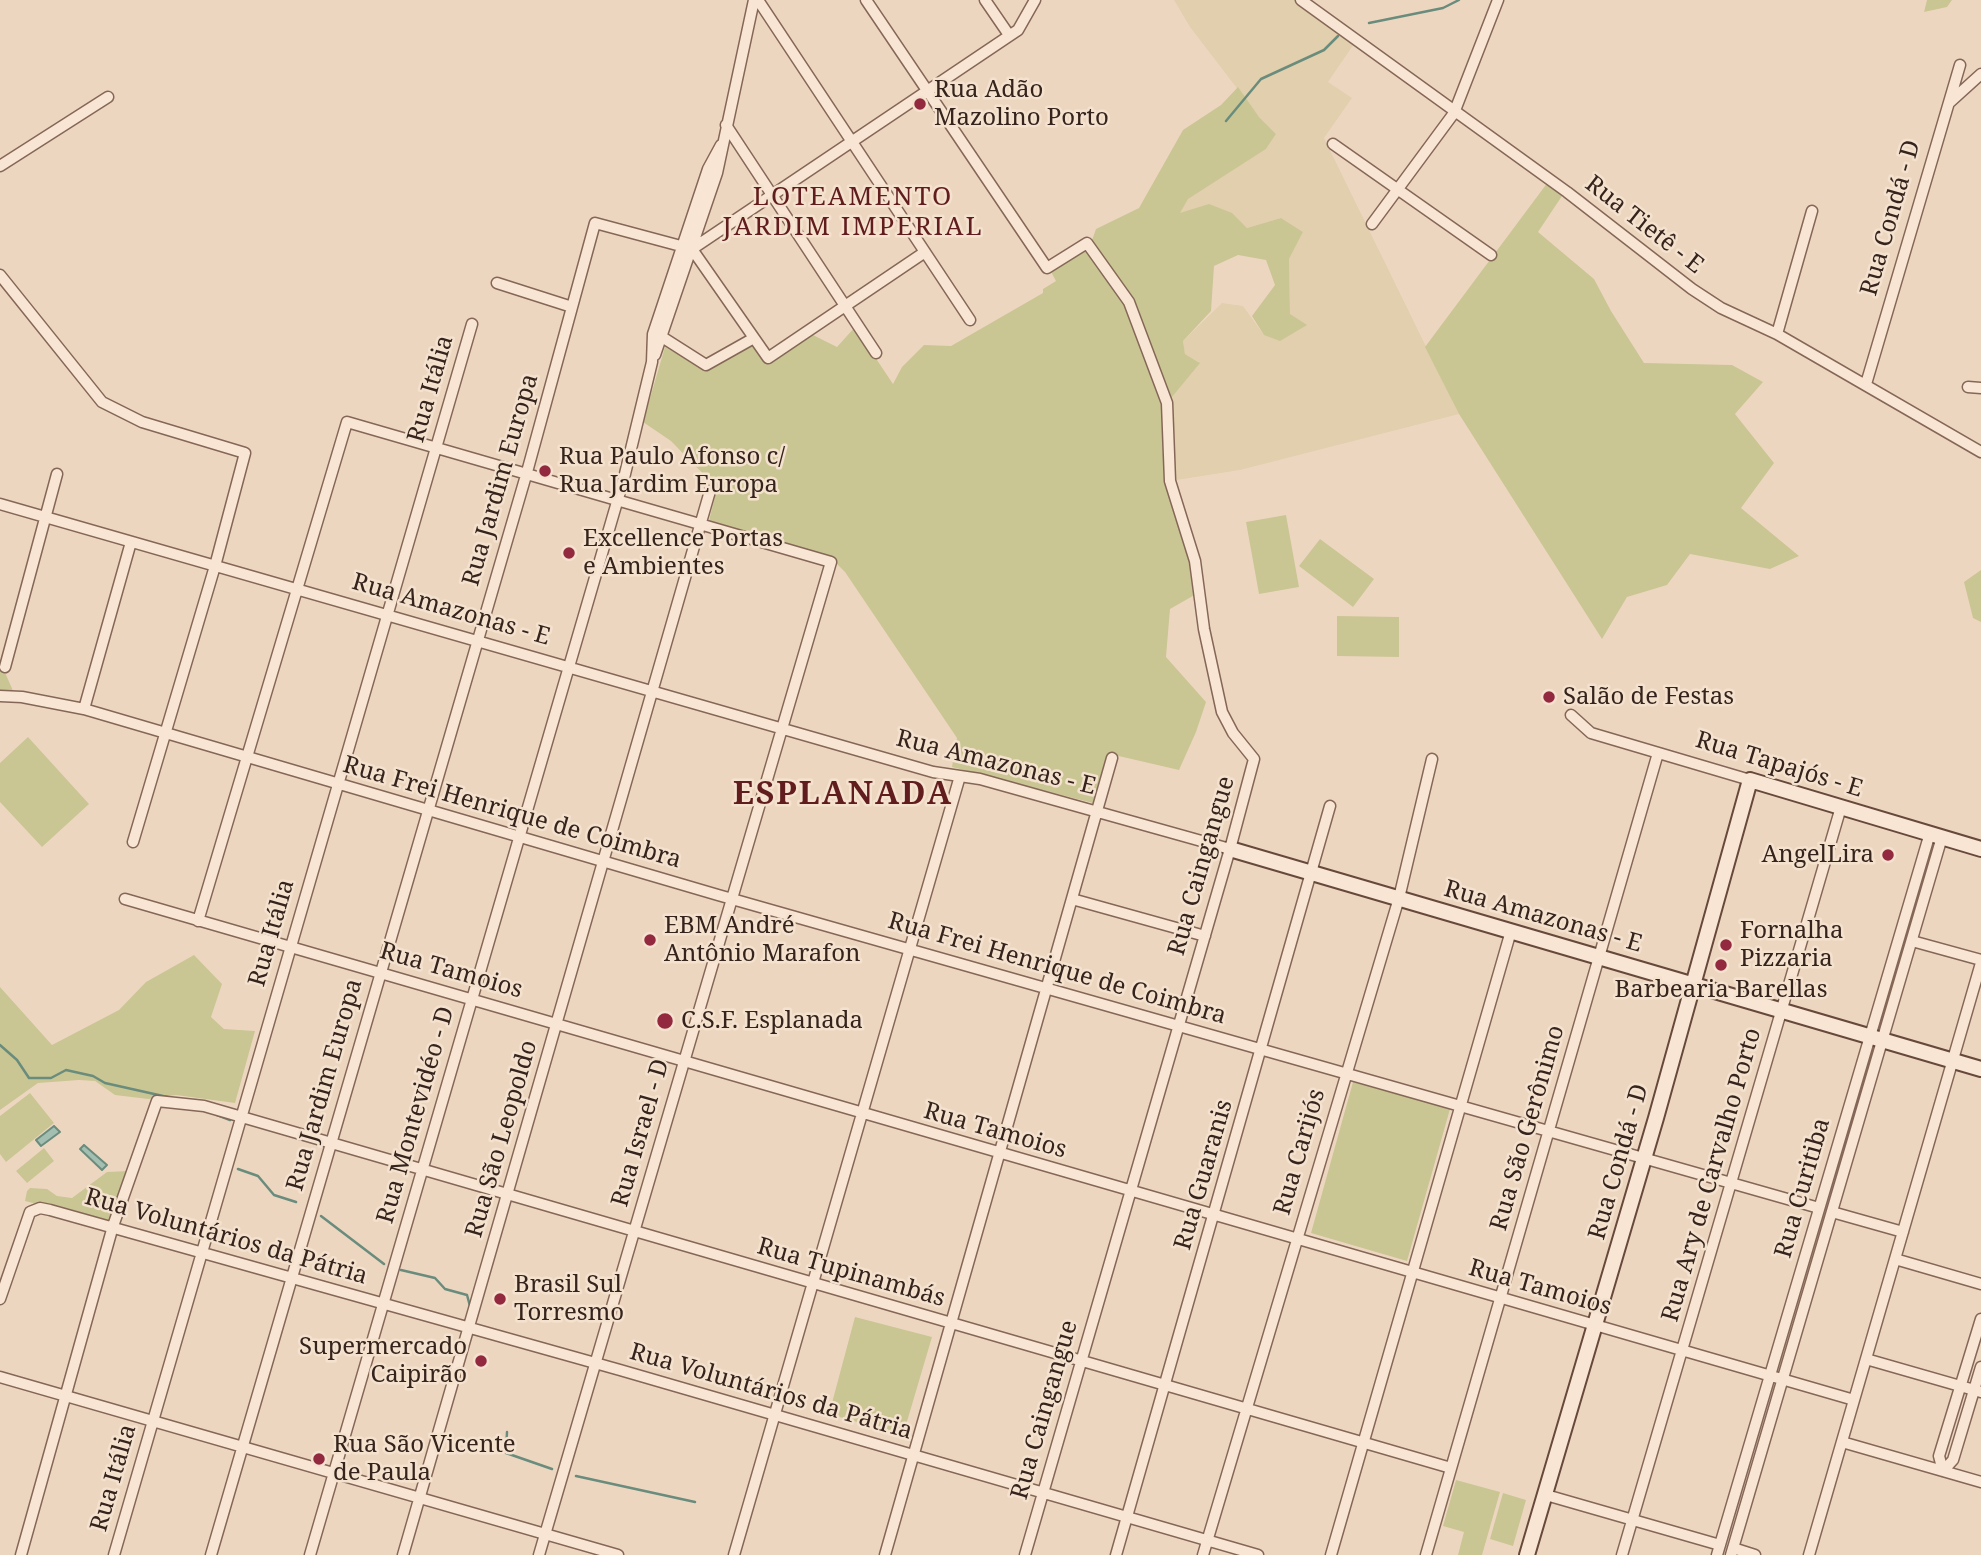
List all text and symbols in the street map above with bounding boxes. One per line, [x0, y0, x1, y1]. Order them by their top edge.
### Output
place label: Rua Adão Mazolino Porto [934, 76, 1109, 132]
marker: Rua Adão Mazolino Porto [912, 96, 928, 112]
street label: Rua Condá - D [1855, 137, 1927, 299]
street label: Rua Tietê - E [1579, 170, 1709, 280]
district label: LOTEAMENTO JARDIM IMPERIAL [724, 182, 982, 244]
street label: Rua Itália [402, 332, 460, 446]
street label: Rua Jardim Europa [457, 371, 545, 589]
place label: Rua Paulo Afonso c/ Rua Jardim Europa [559, 443, 785, 499]
marker: Rua Paulo Afonso c/ Rua Jardim Europa [537, 463, 553, 479]
place label: Excellence Portas e Ambientes [583, 525, 783, 581]
marker: Excellence Portas e Ambientes [561, 545, 577, 561]
street label: Rua Amazonas - E [349, 568, 553, 652]
place label: Salão de Festas [1563, 683, 1734, 711]
marker: Salão de Festas [1541, 689, 1557, 705]
street label: Rua Amazonas - E [893, 724, 1099, 802]
street label: Rua Tapajós - E [1692, 726, 1866, 804]
street label: Rua Frei Henrique de Coimbra [340, 751, 684, 875]
street label: Rua Caingangue [1163, 773, 1241, 959]
district label: ESPLANADA [734, 776, 952, 814]
place label: AngelLira [1761, 841, 1874, 869]
marker: AngelLira [1880, 847, 1896, 863]
street label: Rua Amazonas - E [1441, 875, 1645, 959]
street label: Rua Itália [243, 876, 301, 990]
street label: Rua Frei Henrique de Coimbra [885, 907, 1229, 1031]
place label: EBM André Antônio Marafon [664, 912, 860, 968]
place label: Fornalha Pizzaria [1740, 917, 1844, 973]
marker: EBM André Antônio Marafon [642, 932, 658, 948]
street label: Rua Tamoios [376, 937, 526, 1005]
marker: Fornalha Pizzaria [1718, 937, 1734, 953]
marker: Barbearia Barellas [1713, 957, 1729, 973]
street label: Rua Jardim Europa [281, 976, 369, 1194]
place label: Barbearia Barellas [1615, 976, 1827, 1004]
street label: Rua Montevidéo - D [371, 1003, 461, 1227]
place label: C.S.F. Esplanada [681, 1007, 863, 1035]
marker: C.S.F. Esplanada [655, 1011, 675, 1031]
street label: Rua São Gerônimo [1485, 1022, 1571, 1234]
street label: Rua Ary de Carvalho Porto [1656, 1025, 1768, 1325]
street label: Rua São Leopoldo [460, 1037, 544, 1241]
street label: Rua Israel - D [606, 1056, 676, 1210]
street label: Rua Condá - D [1583, 1081, 1655, 1243]
street label: Rua Carijós [1268, 1086, 1332, 1218]
street label: Rua Tamoios [920, 1097, 1070, 1165]
street label: Rua Guaranis [1169, 1097, 1239, 1253]
street label: Rua Curitiba [1769, 1115, 1837, 1261]
street label: Rua Voluntários da Pátria [81, 1183, 371, 1291]
street label: Rua Tupinambás [754, 1232, 948, 1314]
street label: Rua Tamoios [1465, 1254, 1615, 1322]
place label: Brasil Sul Torresmo [514, 1271, 624, 1327]
marker: Brasil Sul Torresmo [492, 1291, 508, 1307]
street label: Rua Caingangue [1006, 1317, 1084, 1503]
place label: Supermercado Caipirão [299, 1333, 467, 1389]
street label: Rua Voluntários da Pátria [626, 1338, 916, 1446]
marker: Supermercado Caipirão [473, 1353, 489, 1369]
street label: Rua Itália [85, 1421, 143, 1535]
place label: Rua São Vicente de Paula [333, 1431, 516, 1487]
marker: Rua São Vicente de Paula [311, 1451, 327, 1467]

